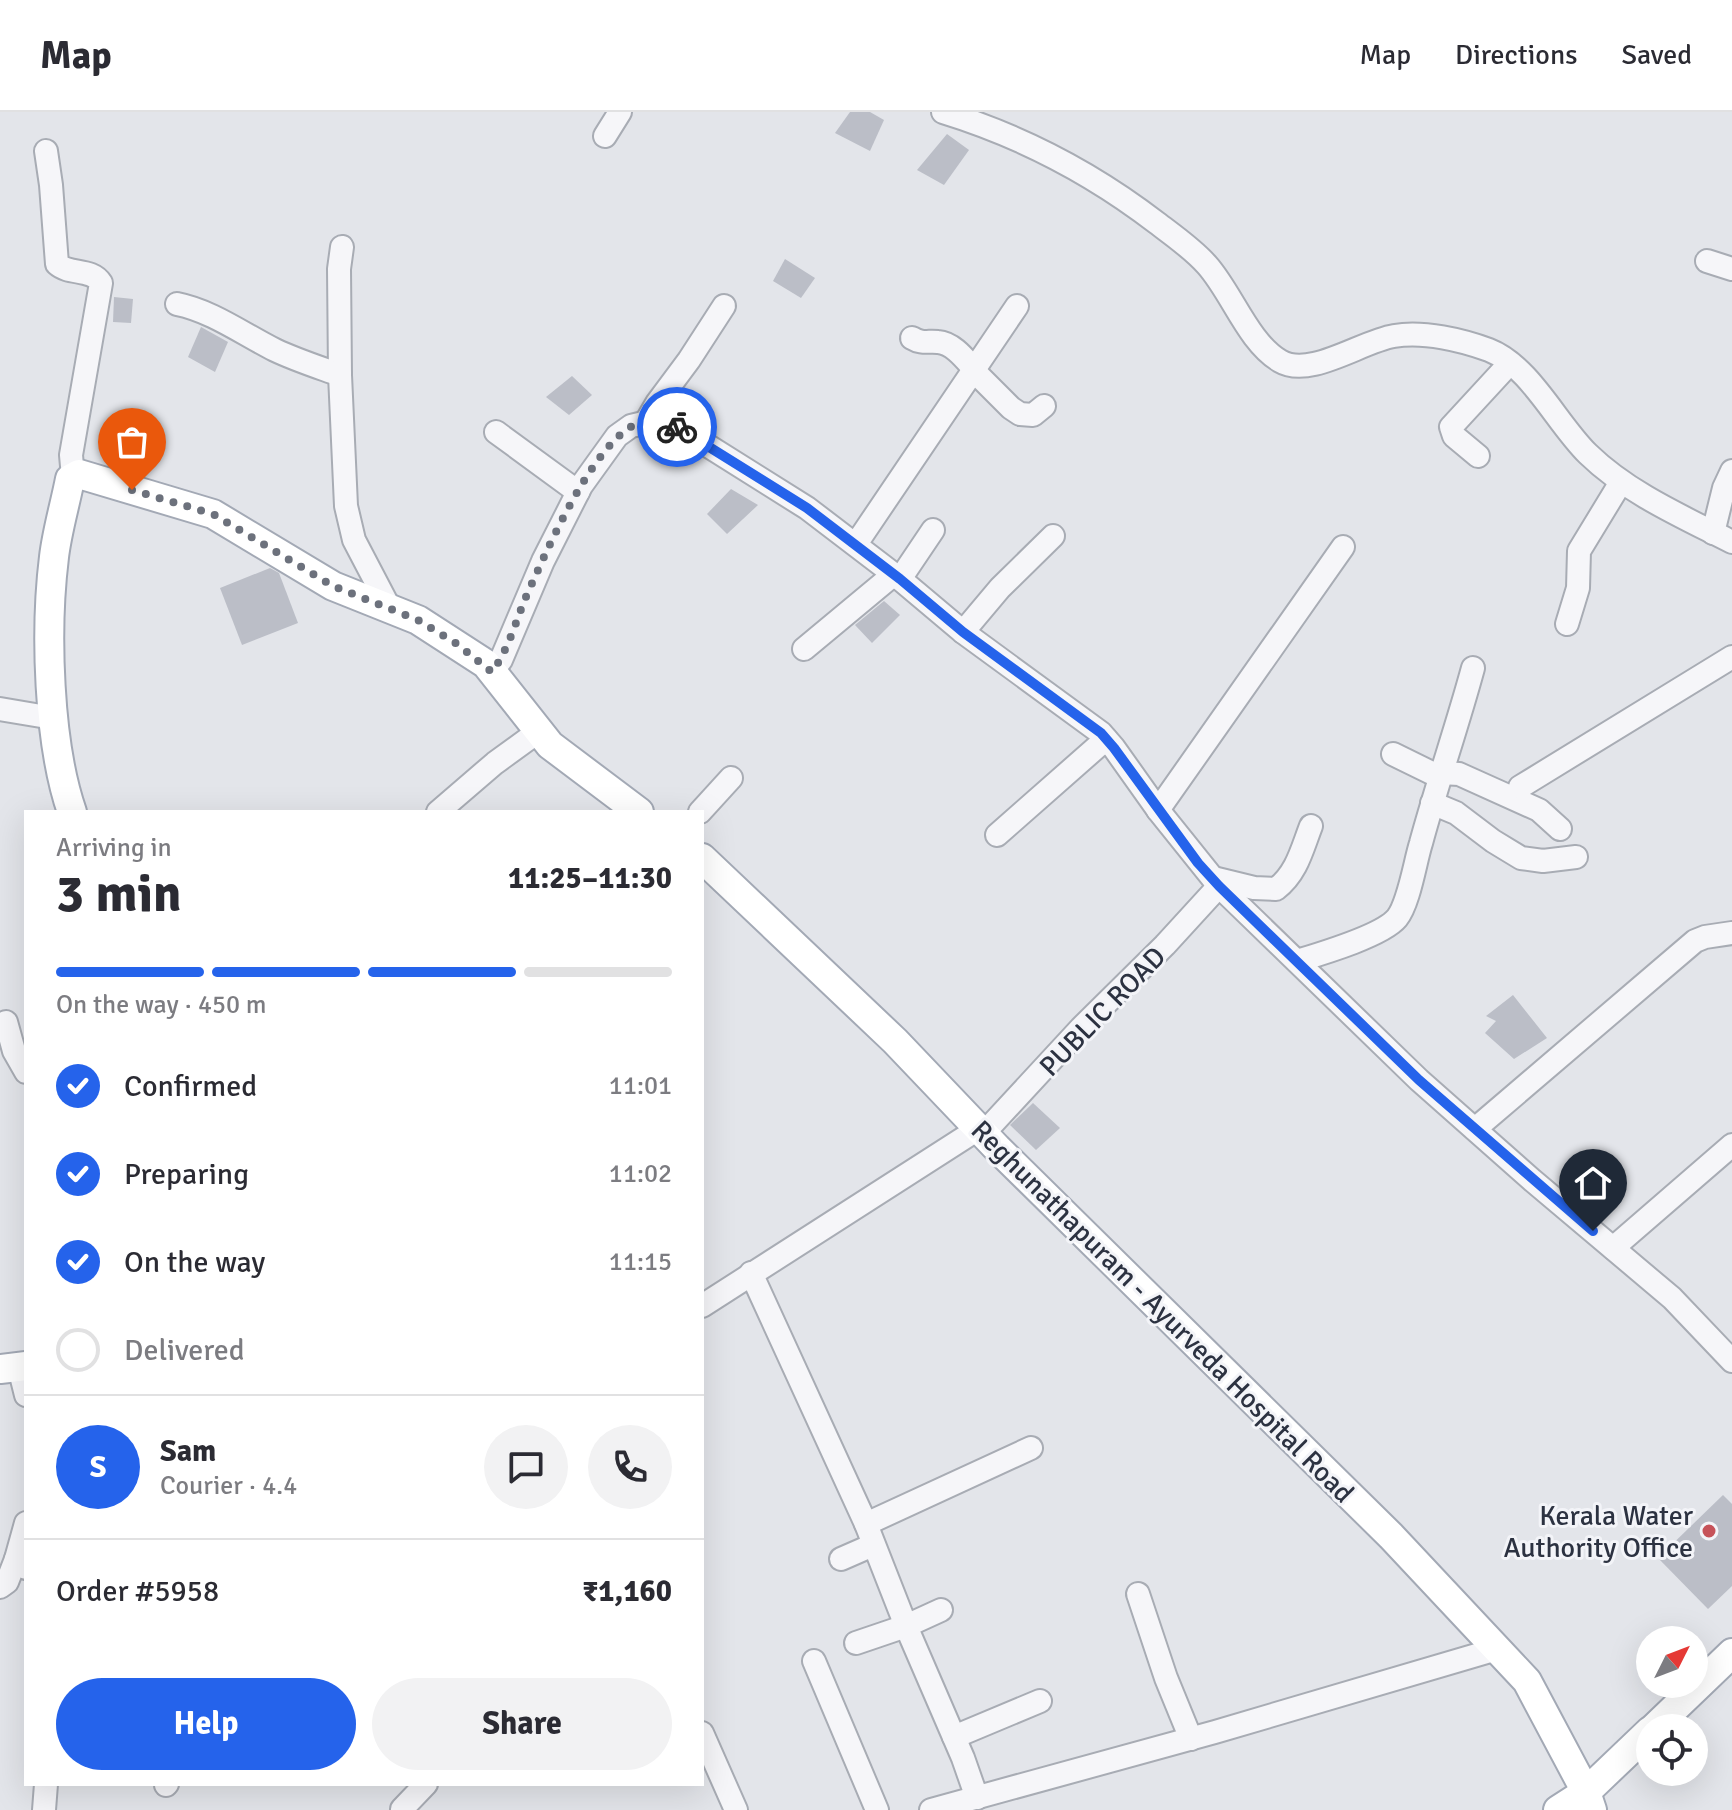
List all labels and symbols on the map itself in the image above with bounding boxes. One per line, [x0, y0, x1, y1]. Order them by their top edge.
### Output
courier [637, 387, 717, 467]
pin [98, 408, 166, 490]
street label: PUBLIC ROAD [1033, 940, 1173, 1084]
street label: Reghunathapuram - Ayurveda Hospital Road [964, 1113, 1361, 1510]
pin [1559, 1149, 1627, 1231]
place label: Kerala Water Authority Office [1503, 1499, 1694, 1565]
marker: Kerala Water Authority Office [1700, 1522, 1718, 1540]
north arrow [1636, 1626, 1708, 1698]

